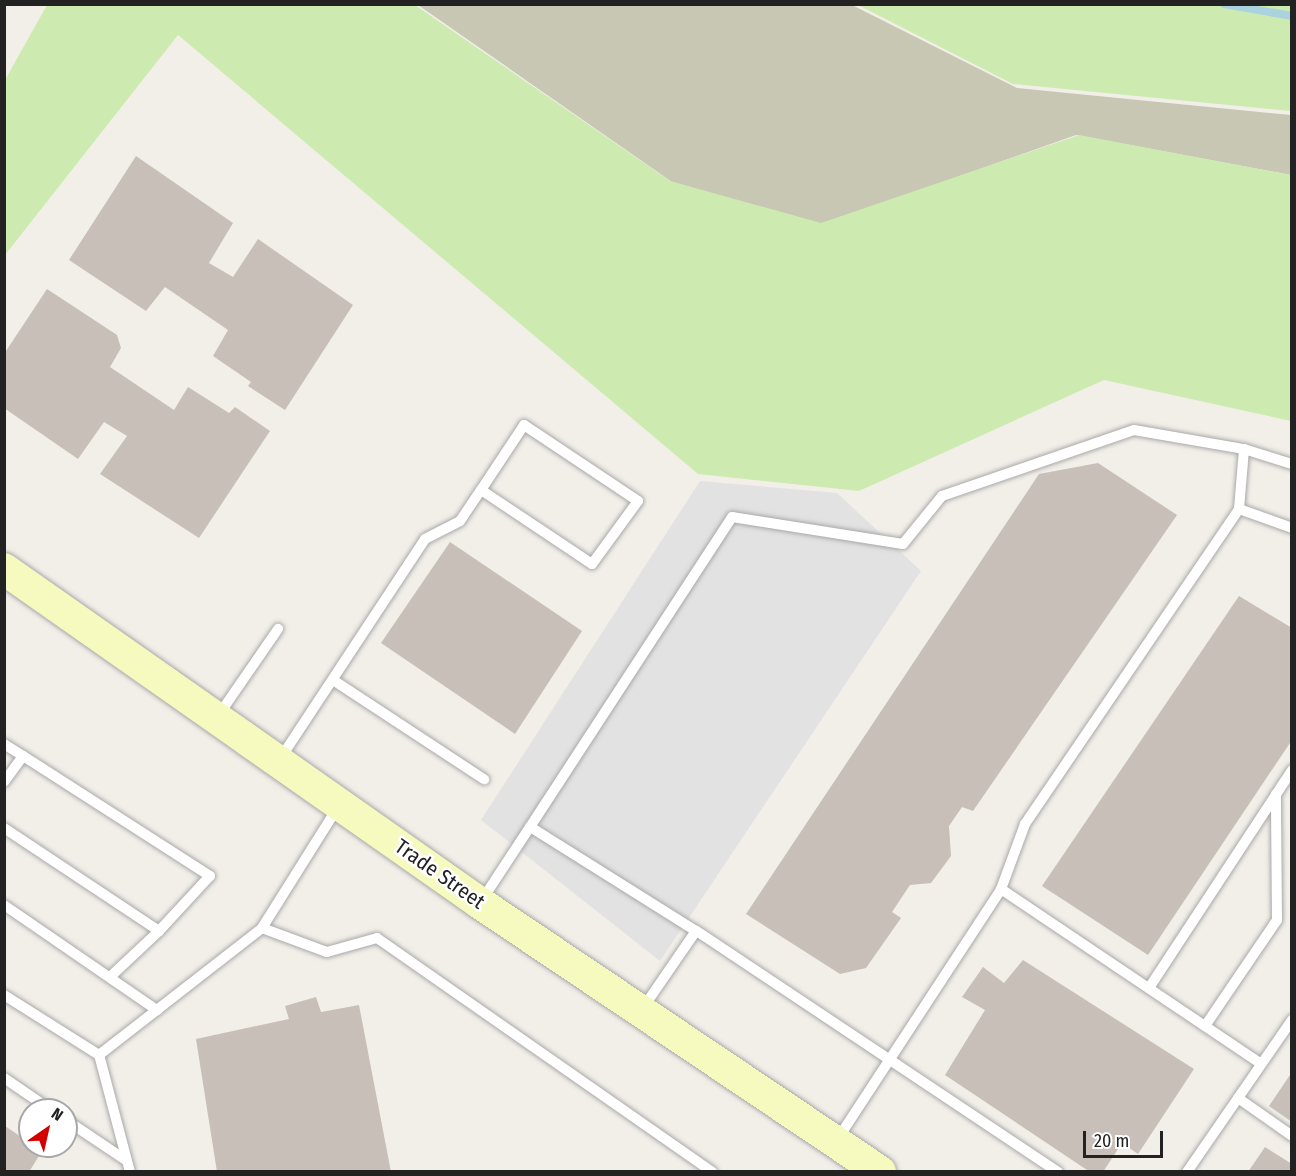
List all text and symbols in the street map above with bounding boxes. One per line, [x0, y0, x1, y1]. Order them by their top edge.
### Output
street label: Trade Street [390, 834, 490, 914]
north arrow [18, 1098, 78, 1158]
text: N [48, 1104, 67, 1125]
scale bar [1086, 1119, 1166, 1157]
text: 20 m [1094, 1130, 1129, 1152]

